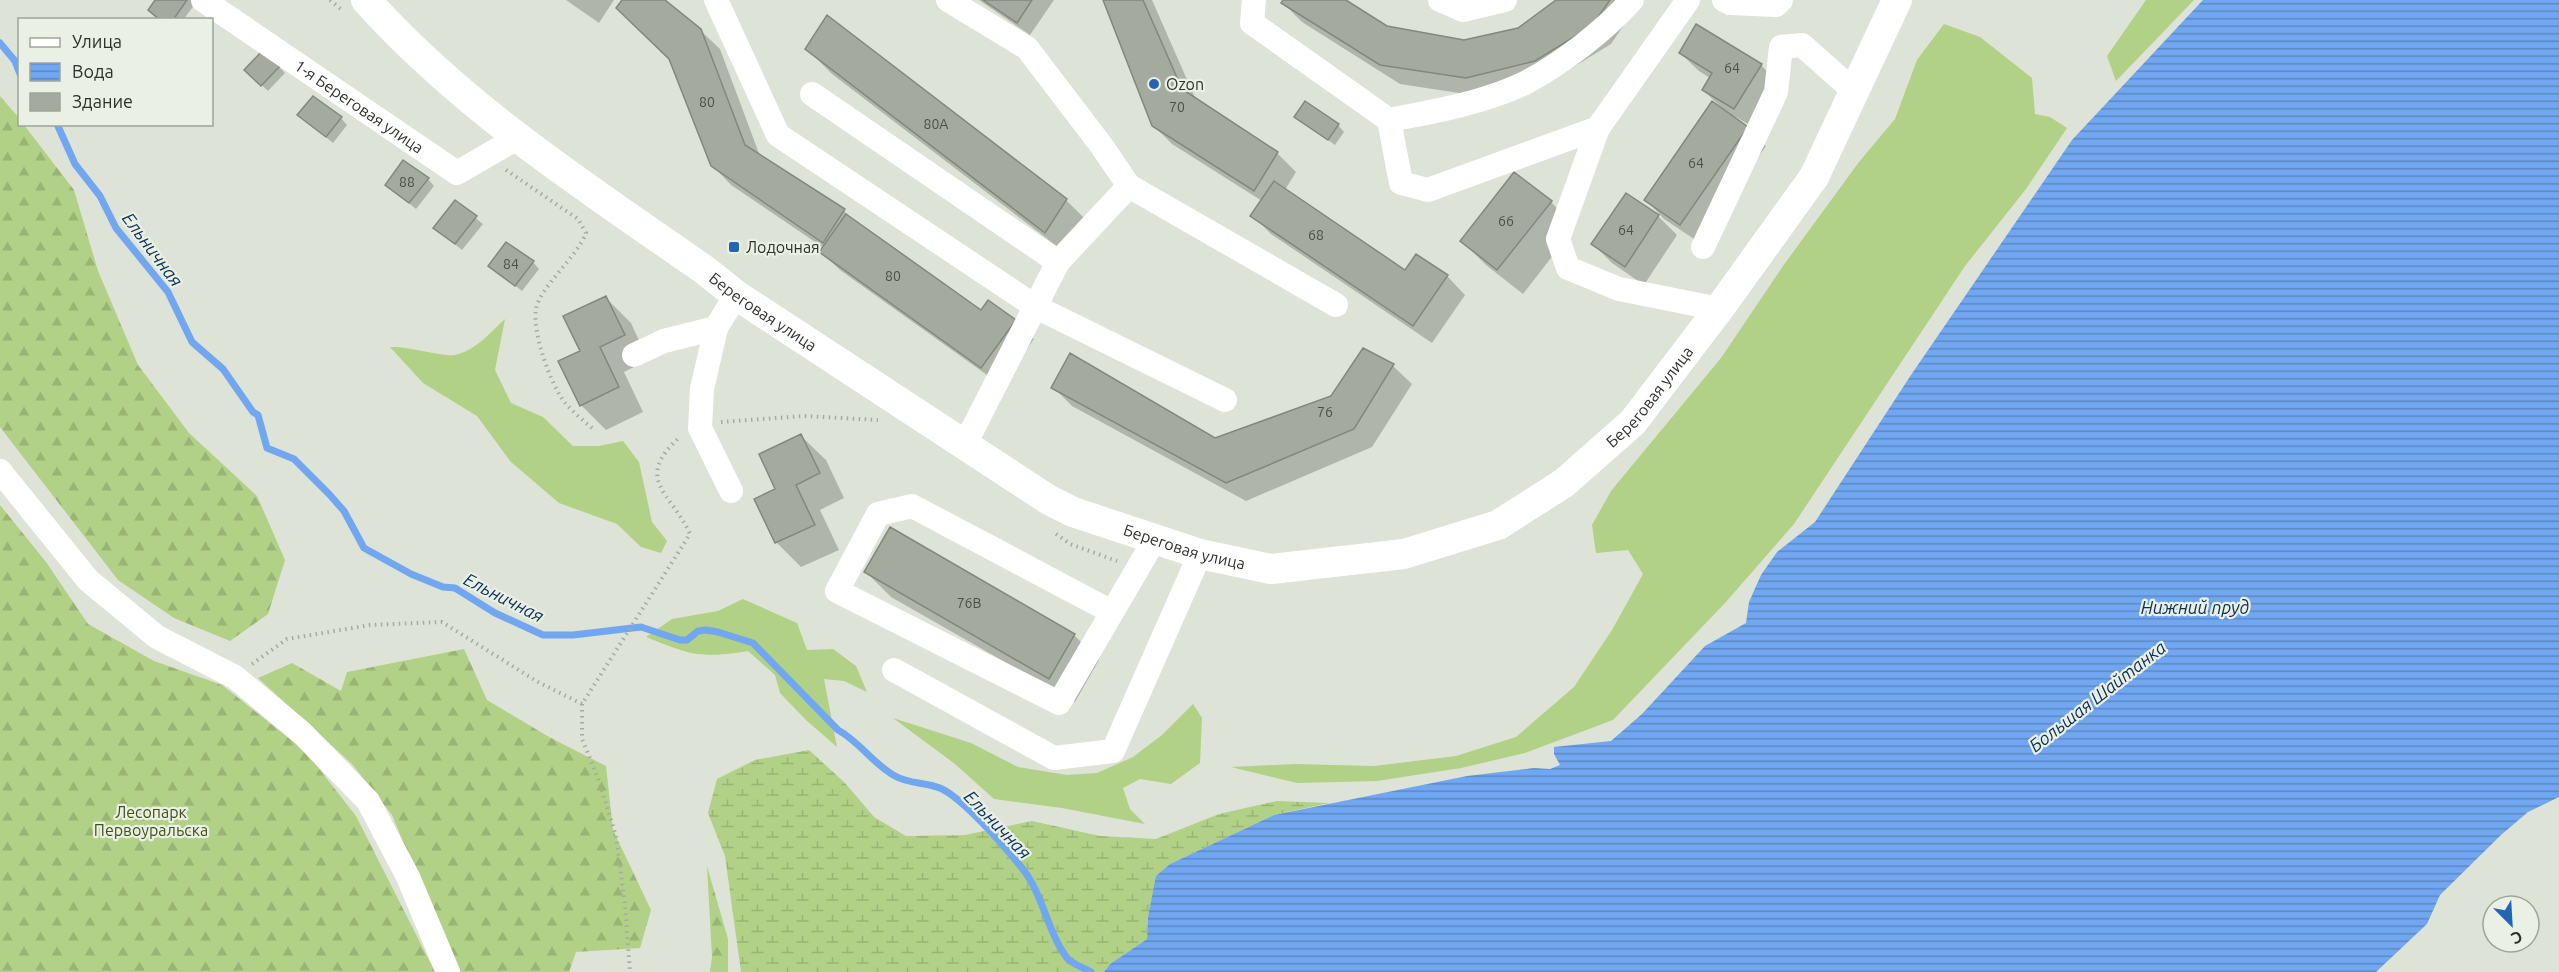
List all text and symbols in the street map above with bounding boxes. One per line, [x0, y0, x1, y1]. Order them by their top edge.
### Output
legend [18, 18, 213, 126]
text: Улица [72, 31, 122, 51]
street label: 1-я Береговая улица [291, 56, 427, 157]
house number: 64 [1724, 60, 1740, 76]
text: Вода [72, 61, 114, 81]
place label: Ozon [1166, 75, 1204, 93]
marker: Ozon [1147, 77, 1161, 91]
text: Здание [72, 91, 133, 111]
house number: 80 [699, 94, 715, 110]
house number: 70 [1169, 99, 1185, 115]
house number: 80А [924, 116, 948, 132]
house number: 64 [1688, 155, 1704, 171]
house number: 88 [399, 174, 415, 190]
water label: Ельничная [119, 208, 187, 290]
house number: 66 [1498, 213, 1514, 229]
house number: 64 [1618, 222, 1634, 238]
house number: 68 [1308, 227, 1324, 243]
place label: Лодочная [746, 238, 820, 256]
marker: Лодочная [727, 240, 741, 254]
house number: 84 [503, 256, 519, 272]
street label: Береговая улица [706, 268, 820, 354]
house number: 80 [885, 268, 901, 284]
street label: Береговая улица [1602, 343, 1696, 451]
house number: 76 [1317, 404, 1333, 420]
street label: Береговая улица [1121, 520, 1247, 572]
water label: Ельничная [461, 568, 547, 626]
house number: 76В [957, 595, 981, 611]
water label: Нижний пруд [2141, 597, 2249, 617]
water label: Большая Шайтанка [2025, 636, 2169, 755]
water label: Ельничная [961, 786, 1035, 862]
park label: Лесопарк Первоуральска [94, 803, 208, 839]
north arrow [2481, 894, 2541, 954]
text: С [2509, 927, 2525, 948]

